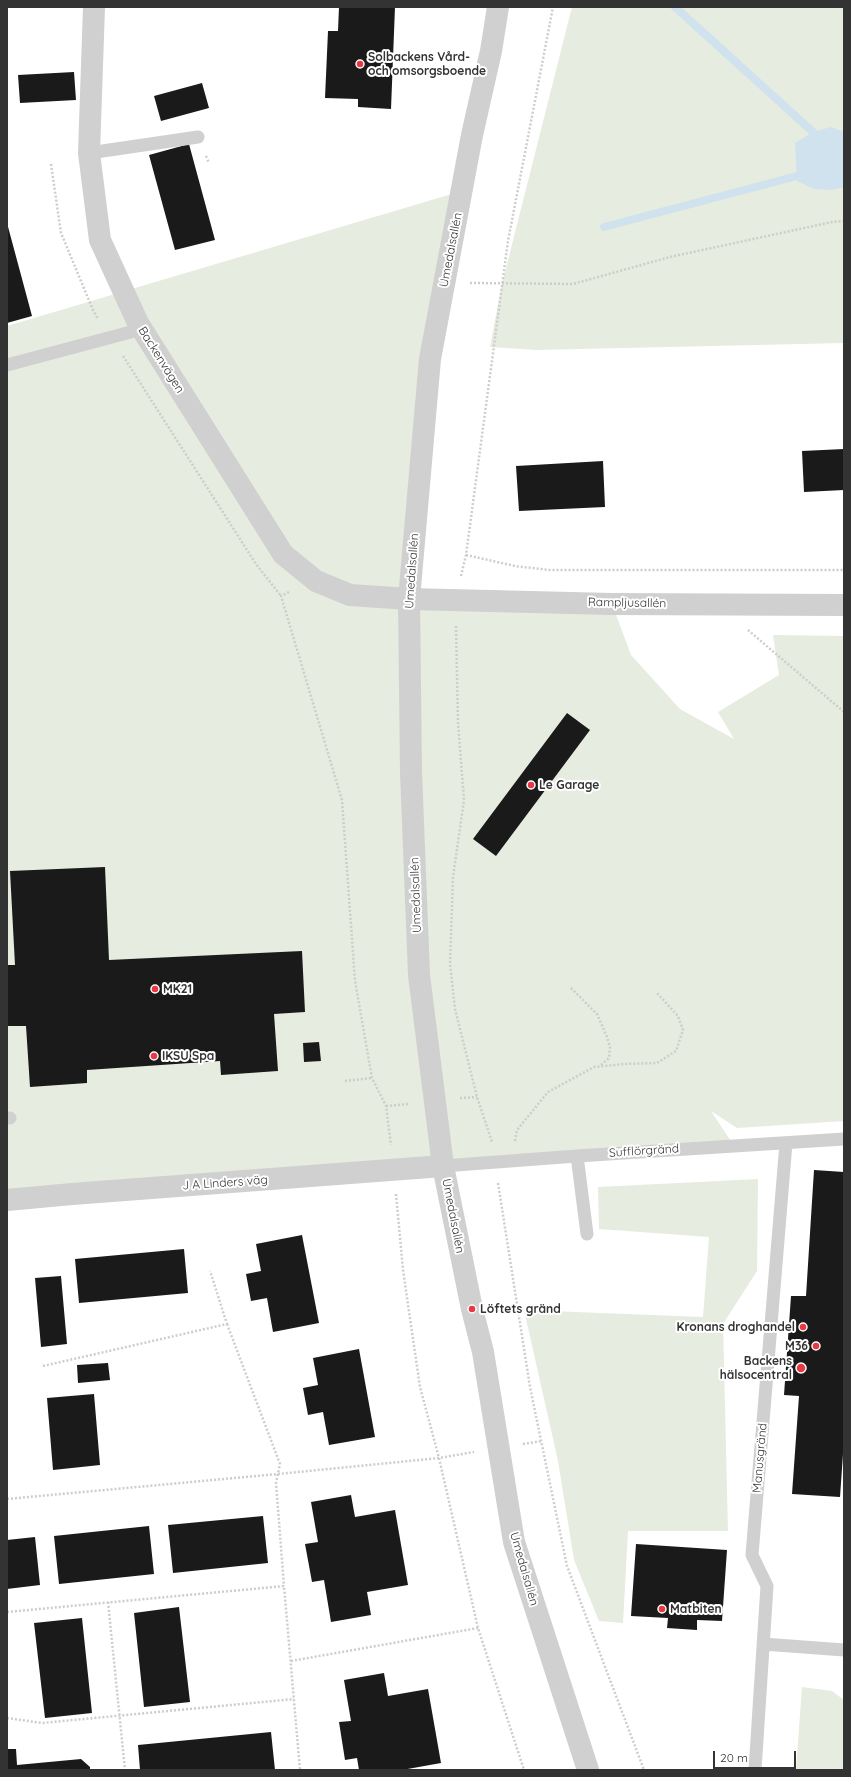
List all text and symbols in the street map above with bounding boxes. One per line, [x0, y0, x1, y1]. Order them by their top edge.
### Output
place label: Solbackens Vård- och omsorgsboende [368, 50, 486, 78]
marker: Solbackens Vård- och omsorgsboende [355, 59, 365, 69]
street label: Umedalsallén [437, 211, 465, 289]
street label: Backenvägen [135, 324, 187, 396]
street label: Umedalsallén [402, 533, 422, 609]
street label: Rampljusallén [588, 595, 666, 611]
place label: Le Garage [539, 778, 599, 792]
marker: Le Garage [526, 780, 536, 790]
street label: Umedalsallén [407, 857, 425, 933]
place label: MK21 [163, 982, 192, 996]
marker: MK21 [150, 984, 160, 994]
place label: IKSU Spa [162, 1049, 214, 1063]
marker: IKSU Spa [149, 1051, 159, 1061]
street label: Sufflörgränd [609, 1141, 679, 1161]
street label: J A Linders väg [182, 1173, 268, 1193]
street label: Umedalsallén [439, 1177, 467, 1255]
place label: Löftets gränd [480, 1302, 561, 1316]
marker: Löftets gränd [467, 1304, 477, 1314]
place label: Kronans droghandel [677, 1320, 795, 1334]
marker: Kronans droghandel [798, 1322, 808, 1332]
place label: M36 [785, 1339, 808, 1353]
marker: M36 [811, 1341, 821, 1351]
place label: Backens hälsocentral [720, 1354, 792, 1382]
marker: Backens hälsocentral [795, 1362, 807, 1374]
street label: Manusgränd [750, 1422, 770, 1494]
street label: Umedalsallén [507, 1531, 541, 1607]
place label: Matbiten [670, 1602, 722, 1616]
marker: Matbiten [657, 1604, 667, 1614]
scale bar [715, 1743, 798, 1769]
text: 20 m [720, 1750, 748, 1765]

